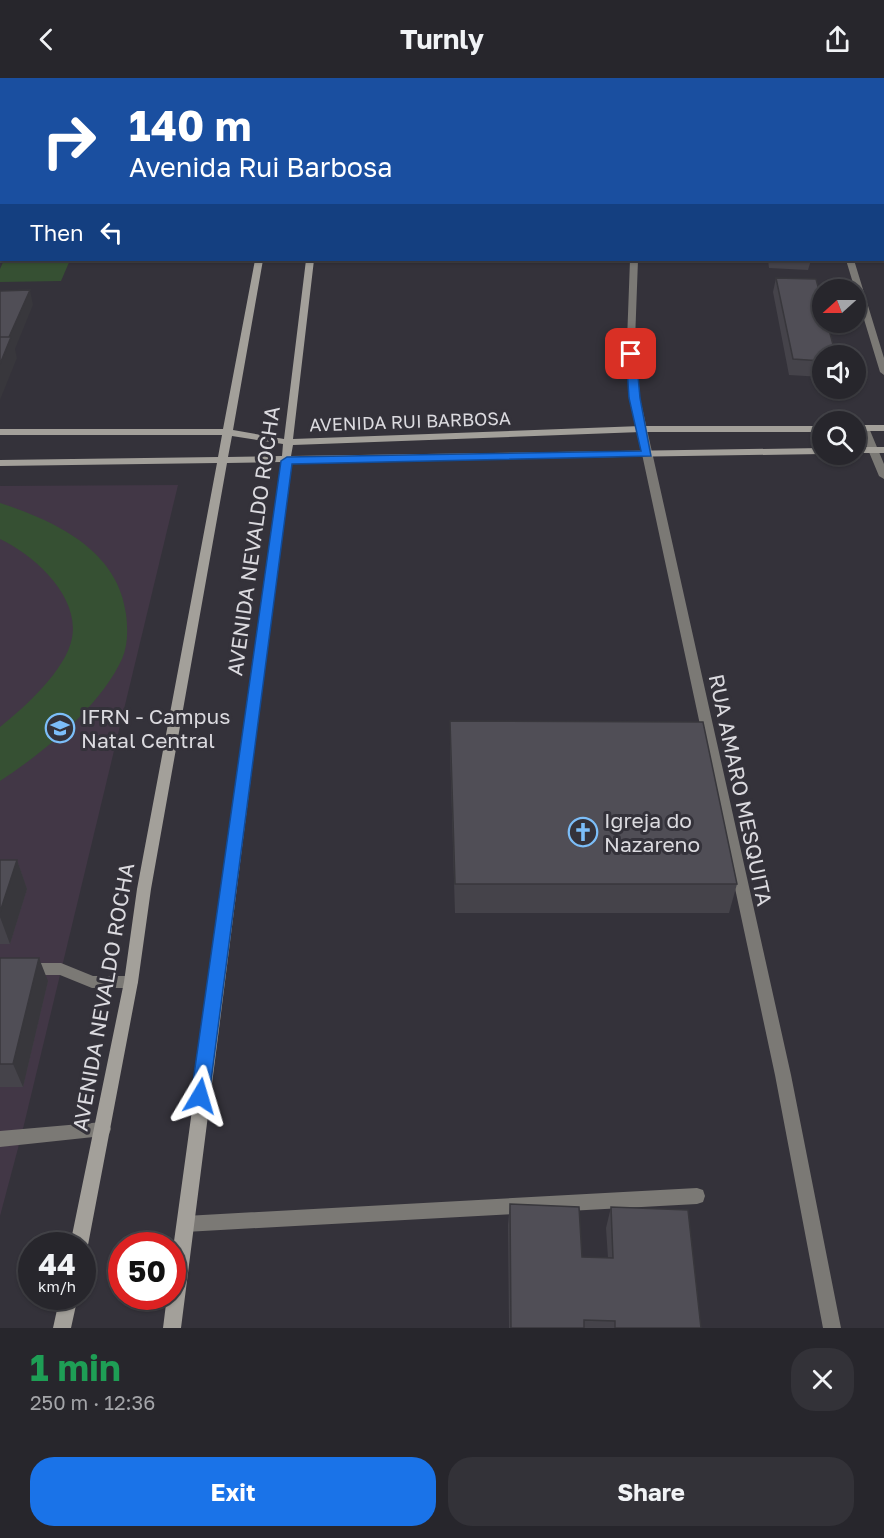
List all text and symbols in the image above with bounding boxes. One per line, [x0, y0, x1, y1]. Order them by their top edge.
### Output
icon: back [30, 23, 63, 56]
text: Turnly [400, 23, 484, 55]
icon: share [821, 23, 854, 56]
text: 140 m [129, 100, 251, 150]
icon: right [30, 102, 108, 180]
text: Avenida Rui Barbosa [129, 151, 393, 183]
icon: left [95, 216, 128, 249]
text: Then [30, 219, 83, 246]
north arrow [812, 279, 866, 333]
map controls [812, 279, 866, 465]
pin [605, 328, 656, 379]
icon: arrive [614, 337, 647, 370]
button: sound [812, 345, 866, 399]
street label: AVENIDA NEVALDO ROCHA [221, 404, 285, 678]
street label: AVENIDA RUI BARBOSA [309, 406, 511, 436]
button: search [812, 411, 866, 465]
street label: RUA AMARO MESQUITA [704, 672, 778, 908]
place label: IFRN - Campus Natal Central [81, 703, 230, 753]
school or university icon: IFRN - Campus Natal Central [44, 712, 76, 744]
place label: Igreja do Nazareno [604, 807, 700, 857]
church icon: Igreja do Nazareno [567, 816, 599, 848]
street label: AVENIDA NEVALDO ROCHA [67, 861, 139, 1133]
position arrow [168, 1064, 232, 1128]
speed limit sign: 50 [108, 1232, 186, 1310]
text: 44 [38, 1246, 76, 1282]
text: km/h [38, 1277, 76, 1295]
text: 1 min [30, 1346, 121, 1389]
button: close [791, 1348, 854, 1411]
text: 250 m · 12:36 [30, 1390, 155, 1414]
button: Exit [30, 1457, 436, 1526]
button: Share [448, 1457, 854, 1526]

